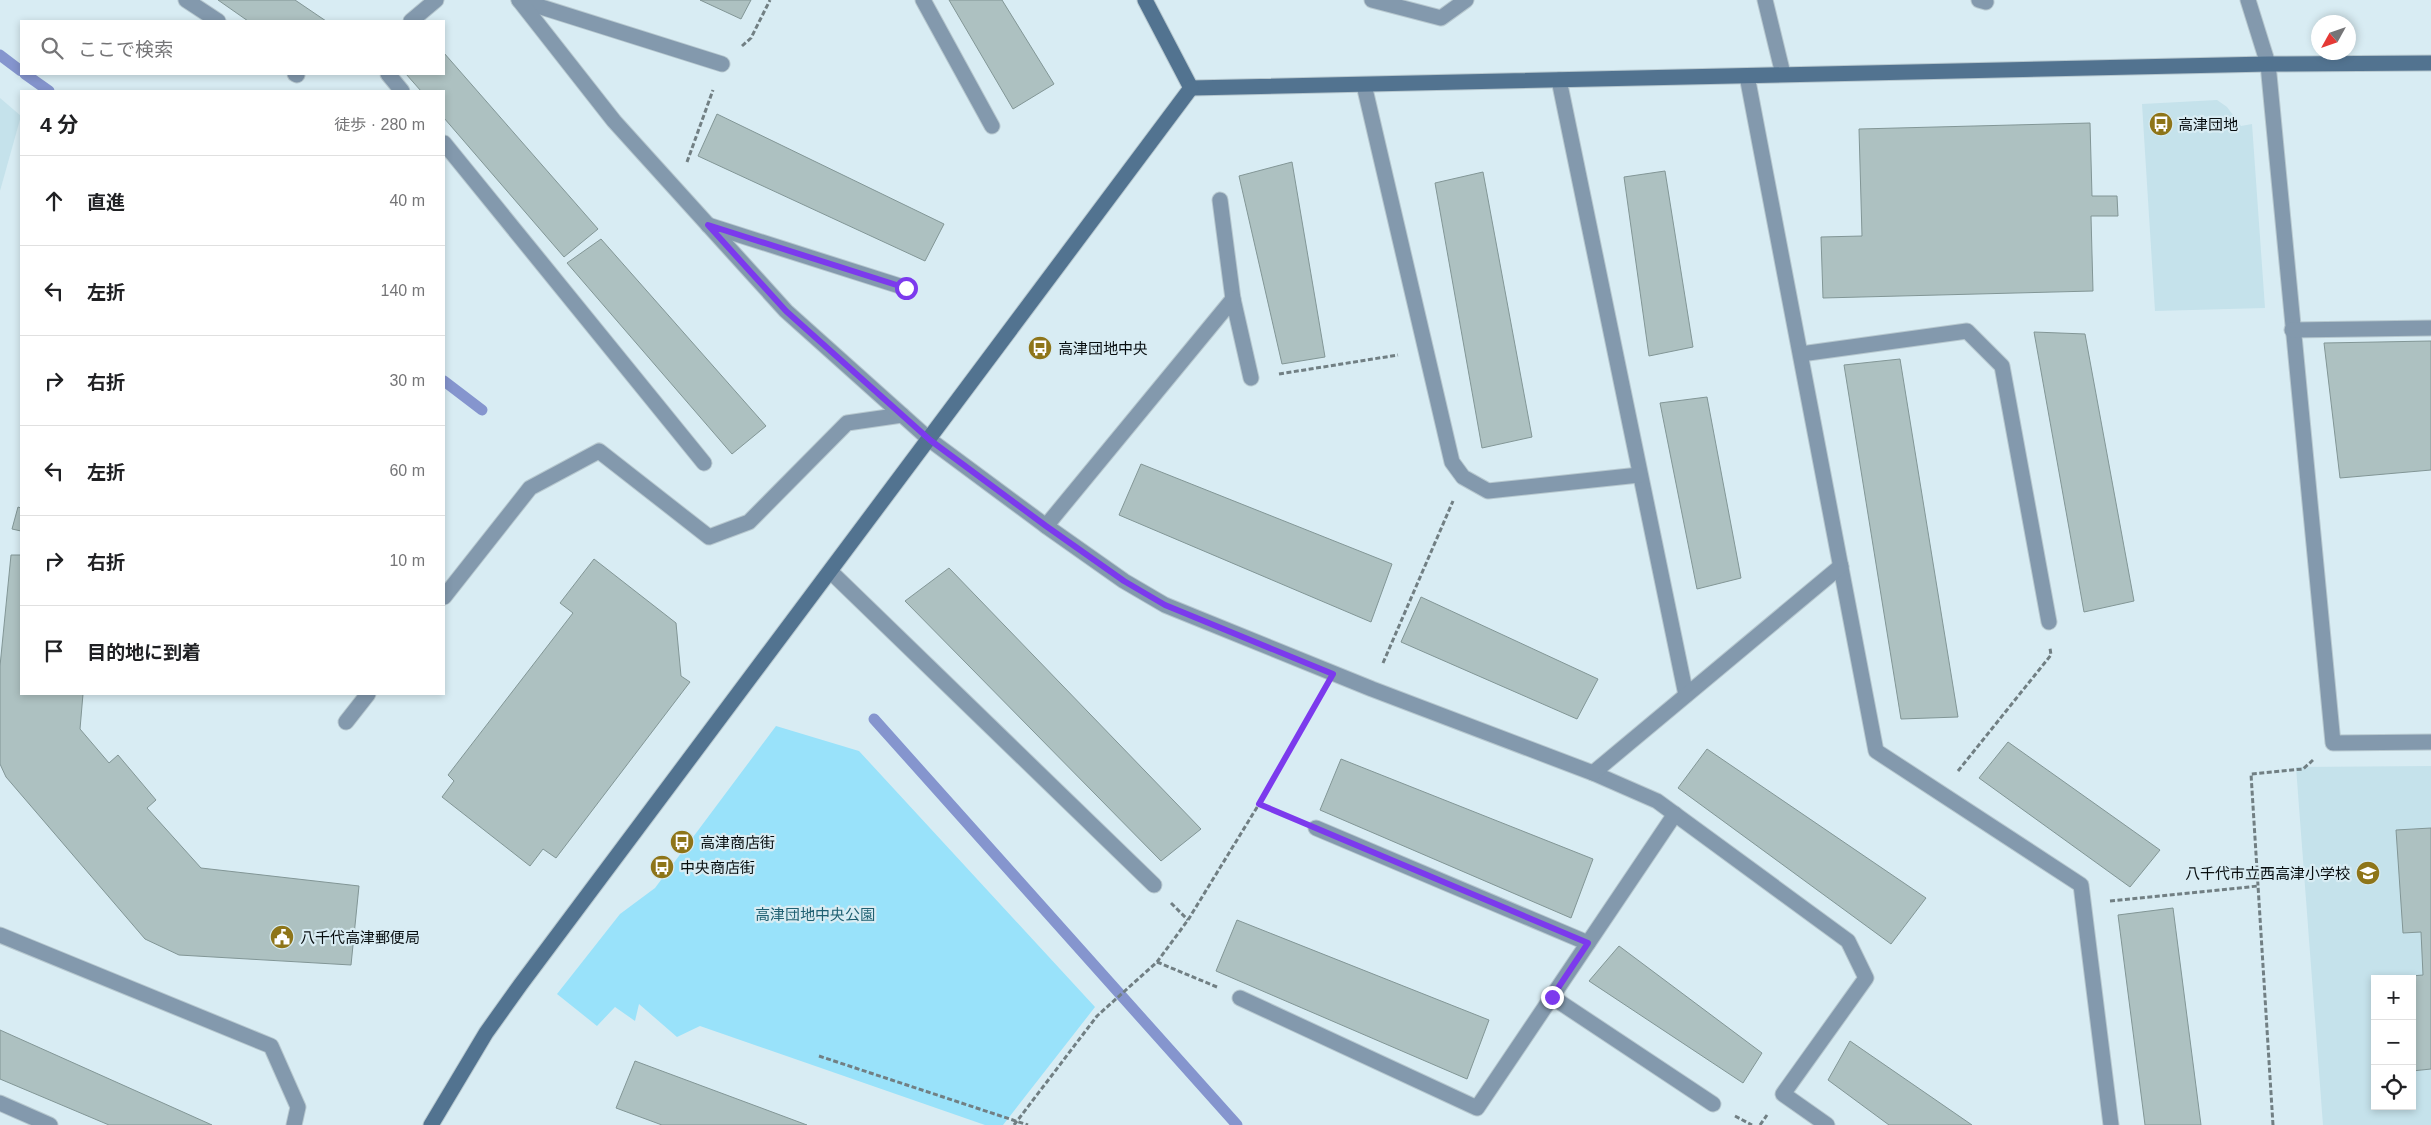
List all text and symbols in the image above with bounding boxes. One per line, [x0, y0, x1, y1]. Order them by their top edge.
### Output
north arrow [2311, 15, 2356, 60]
search box [20, 20, 445, 75]
icon: search [38, 34, 66, 62]
text: ここで検索 [78, 39, 173, 60]
bus stop icon: 高津団地 [2148, 111, 2174, 137]
text: 4 分 [40, 113, 79, 136]
text: 徒歩 · 280 m [334, 116, 425, 133]
place label: 高津団地 [2178, 116, 2238, 133]
icon: ahead [40, 187, 68, 215]
text: 直進 [87, 192, 125, 213]
text: 40 m [389, 192, 425, 209]
icon: left [40, 277, 68, 305]
route start [895, 277, 918, 300]
text: 左折 [87, 282, 125, 303]
text: 140 m [381, 282, 425, 299]
bus stop icon: 高津団地中央 [1027, 335, 1053, 361]
place label: 高津団地中央 [1058, 340, 1148, 357]
icon: right [40, 367, 68, 395]
text: 右折 [87, 372, 125, 393]
text: 30 m [389, 372, 425, 389]
icon: left [40, 457, 68, 485]
text: 左折 [87, 462, 125, 483]
text: 60 m [389, 462, 425, 479]
icon: right [40, 547, 68, 575]
text: 右折 [87, 552, 125, 573]
text: 10 m [389, 552, 425, 569]
icon: arrive [40, 637, 68, 665]
text: 目的地に到着 [87, 642, 201, 663]
bus stop icon: 高津商店街 [669, 829, 695, 855]
place label: 高津商店街 [700, 834, 775, 851]
bus stop icon: 中央商店街 [649, 854, 675, 880]
place label: 中央商店街 [680, 859, 755, 876]
school or university icon: 八千代市立西高津小学校 [2355, 860, 2381, 886]
place label: 八千代市立西高津小学校 [2185, 865, 2350, 882]
park label: 高津団地中央公園 [755, 906, 875, 923]
public building icon: 八千代高津郵便局 [269, 924, 295, 950]
place label: 八千代高津郵便局 [300, 929, 420, 946]
map controls [2371, 975, 2416, 1110]
button: + [2371, 975, 2416, 1020]
route end [1541, 986, 1564, 1009]
button: − [2371, 1020, 2416, 1065]
button: locate [2371, 1065, 2416, 1110]

